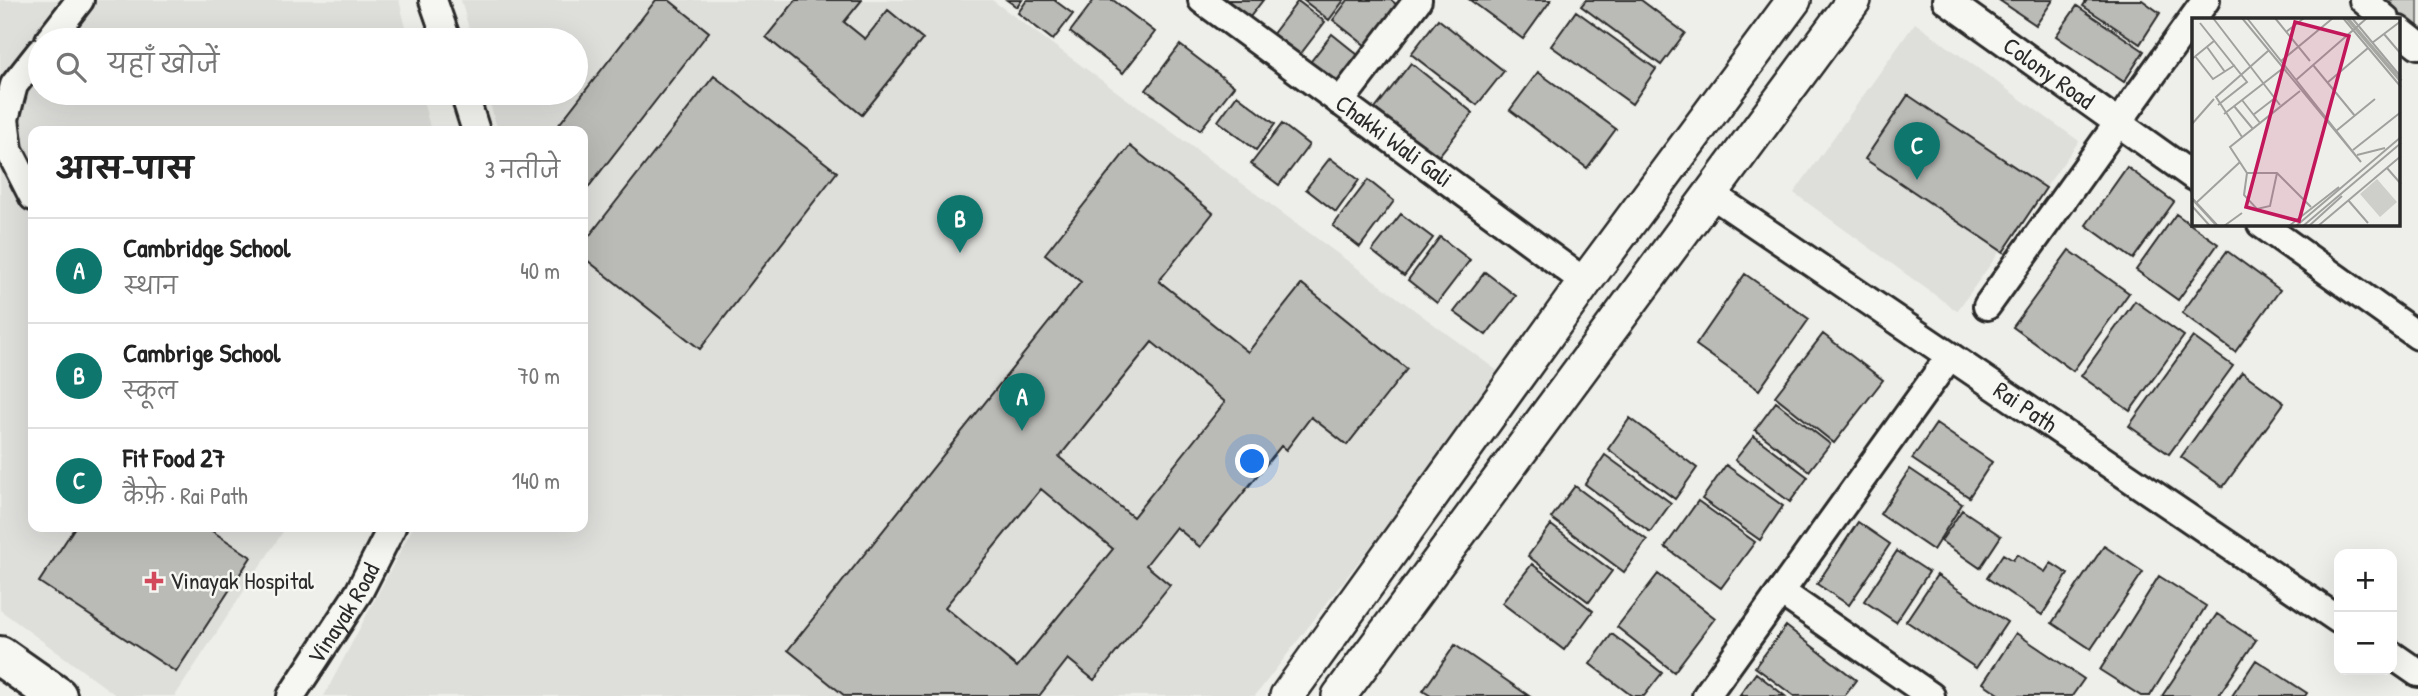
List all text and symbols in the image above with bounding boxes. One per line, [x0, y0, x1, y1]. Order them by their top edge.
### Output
inset map [2192, 18, 2400, 226]
search box [28, 28, 588, 105]
street label: Colony Road [1997, 29, 2101, 116]
text: यहाँ खोजें [108, 46, 219, 81]
icon: search [52, 48, 90, 86]
street label: Chakki Wali Gali [1329, 87, 1459, 194]
pin: C [1894, 122, 1940, 180]
text: आस-पास [56, 148, 193, 188]
text: 3 नतीजे [485, 154, 560, 185]
pin: B [937, 195, 983, 253]
text: Cambridge School [123, 230, 291, 265]
text: A [73, 255, 85, 286]
text: 40 m [520, 255, 560, 286]
text: स्थान [123, 270, 178, 301]
text: Cambrige School [123, 335, 280, 370]
text: B [73, 360, 85, 391]
text: 70 m [517, 360, 560, 391]
pin: A [999, 373, 1045, 431]
street label: Rai Path [1988, 373, 2064, 440]
text: स्कूल [123, 375, 178, 406]
text: Fit Food 27 [123, 440, 225, 475]
your location [1235, 444, 1269, 478]
text: C [73, 465, 85, 496]
text: 140 m [512, 465, 560, 496]
text: कैफ़े · Rai Path [123, 480, 248, 511]
map controls [2334, 549, 2397, 675]
button: + [2334, 549, 2397, 612]
street label: Vinayak Road [299, 557, 386, 670]
place label: Vinayak Hospital [170, 564, 315, 596]
marker: Vinayak Hospital [144, 571, 164, 591]
button: − [2334, 612, 2397, 675]

